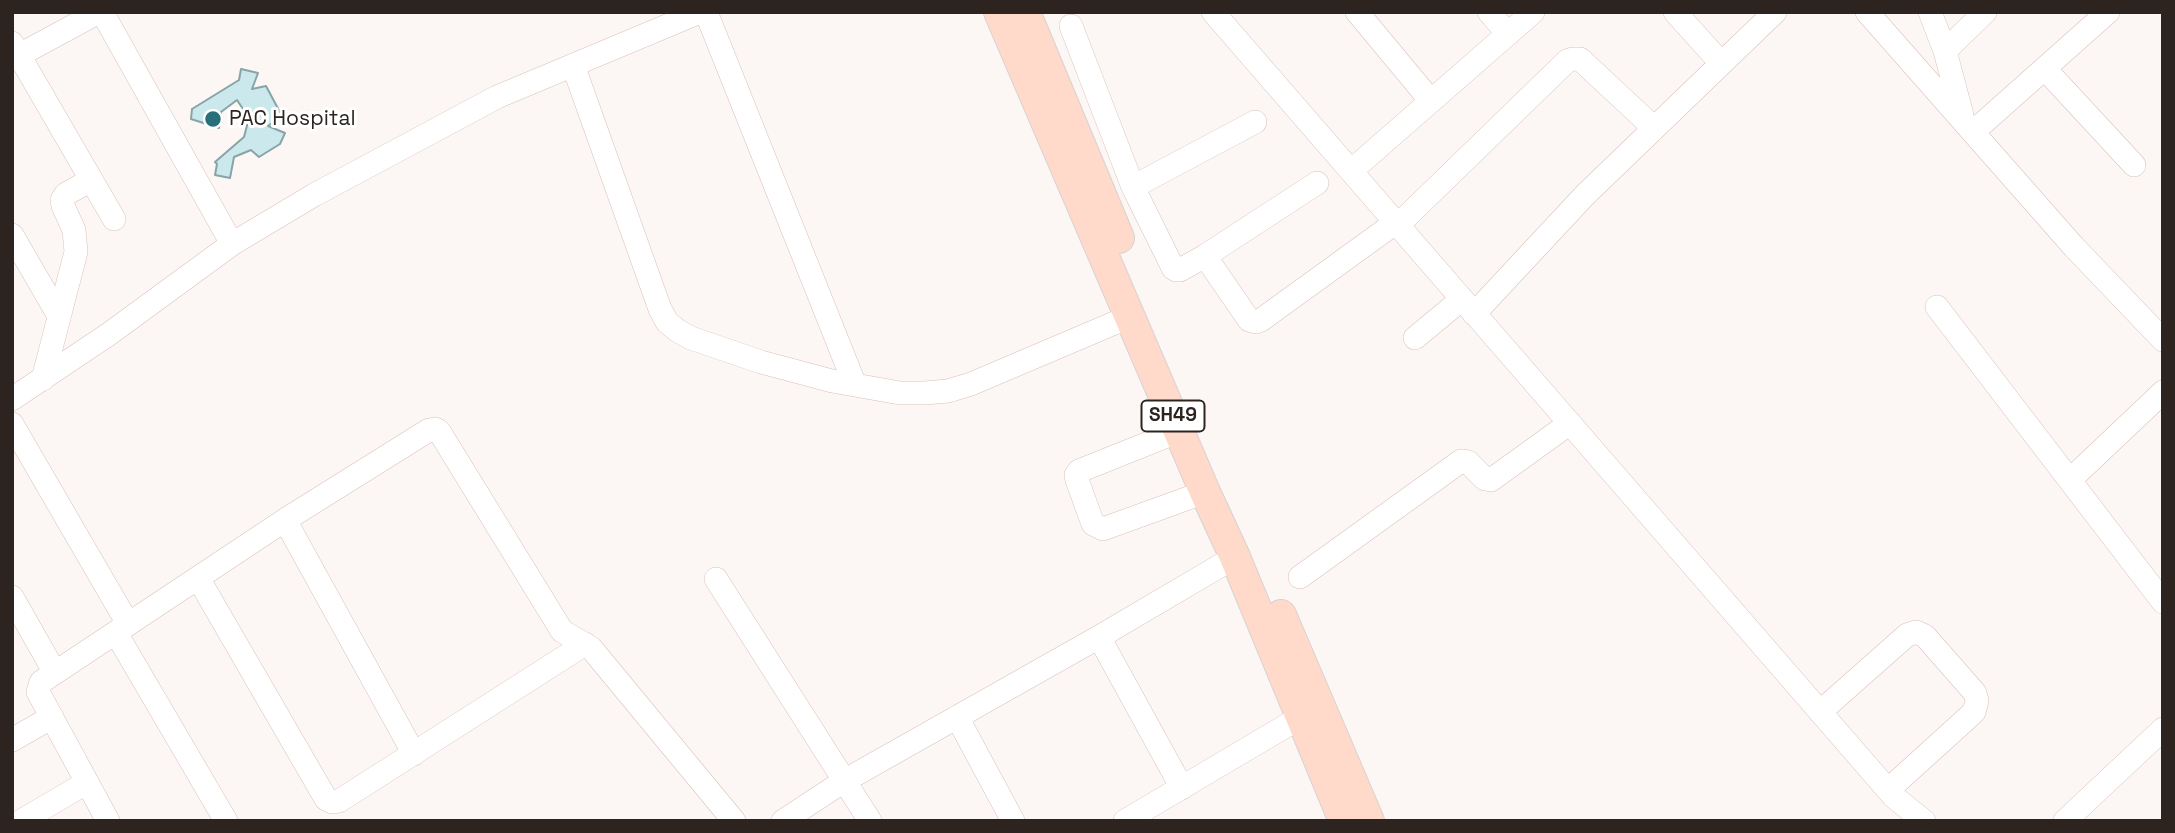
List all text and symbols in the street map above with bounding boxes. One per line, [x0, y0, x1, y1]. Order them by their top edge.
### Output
place label: PAC Hospital [229, 106, 356, 132]
marker: PAC Hospital [203, 109, 223, 129]
road number: SH49 [1142, 400, 1204, 432]

